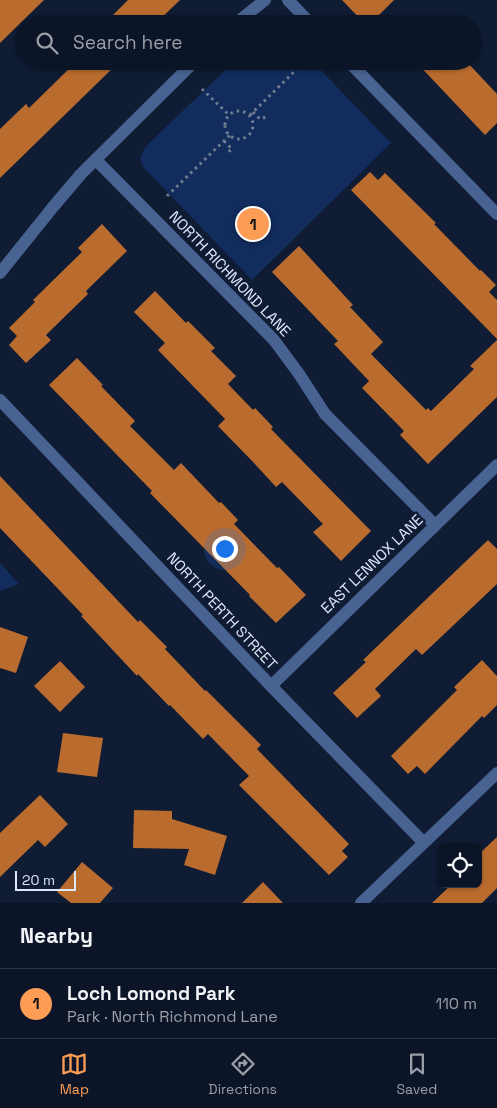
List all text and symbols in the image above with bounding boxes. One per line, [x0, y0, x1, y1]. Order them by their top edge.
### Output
search box [15, 15, 482, 70]
icon: search [33, 29, 61, 57]
text: Search here [73, 30, 183, 55]
pin: 1 [237, 205, 269, 243]
street label: NORTH RICHMOND LANE [165, 207, 295, 340]
street label: EAST LENNOX LANE [317, 510, 427, 617]
your location [212, 536, 238, 562]
street label: NORTH PERTH STREET [163, 548, 282, 674]
map controls [437, 843, 482, 888]
button: locate [437, 843, 482, 888]
scale bar [15, 868, 76, 891]
text: 20 m [22, 871, 55, 889]
text: Nearby [20, 922, 93, 949]
text: Loch Lomond Park [67, 981, 236, 1006]
text: 1 [32, 993, 40, 1014]
text: 110 m [435, 993, 477, 1014]
text: Park · North Richmond Lane [67, 1006, 278, 1027]
tab: Map [60, 1050, 89, 1098]
tab: Directions [208, 1050, 277, 1098]
tab: Saved [396, 1050, 437, 1098]

